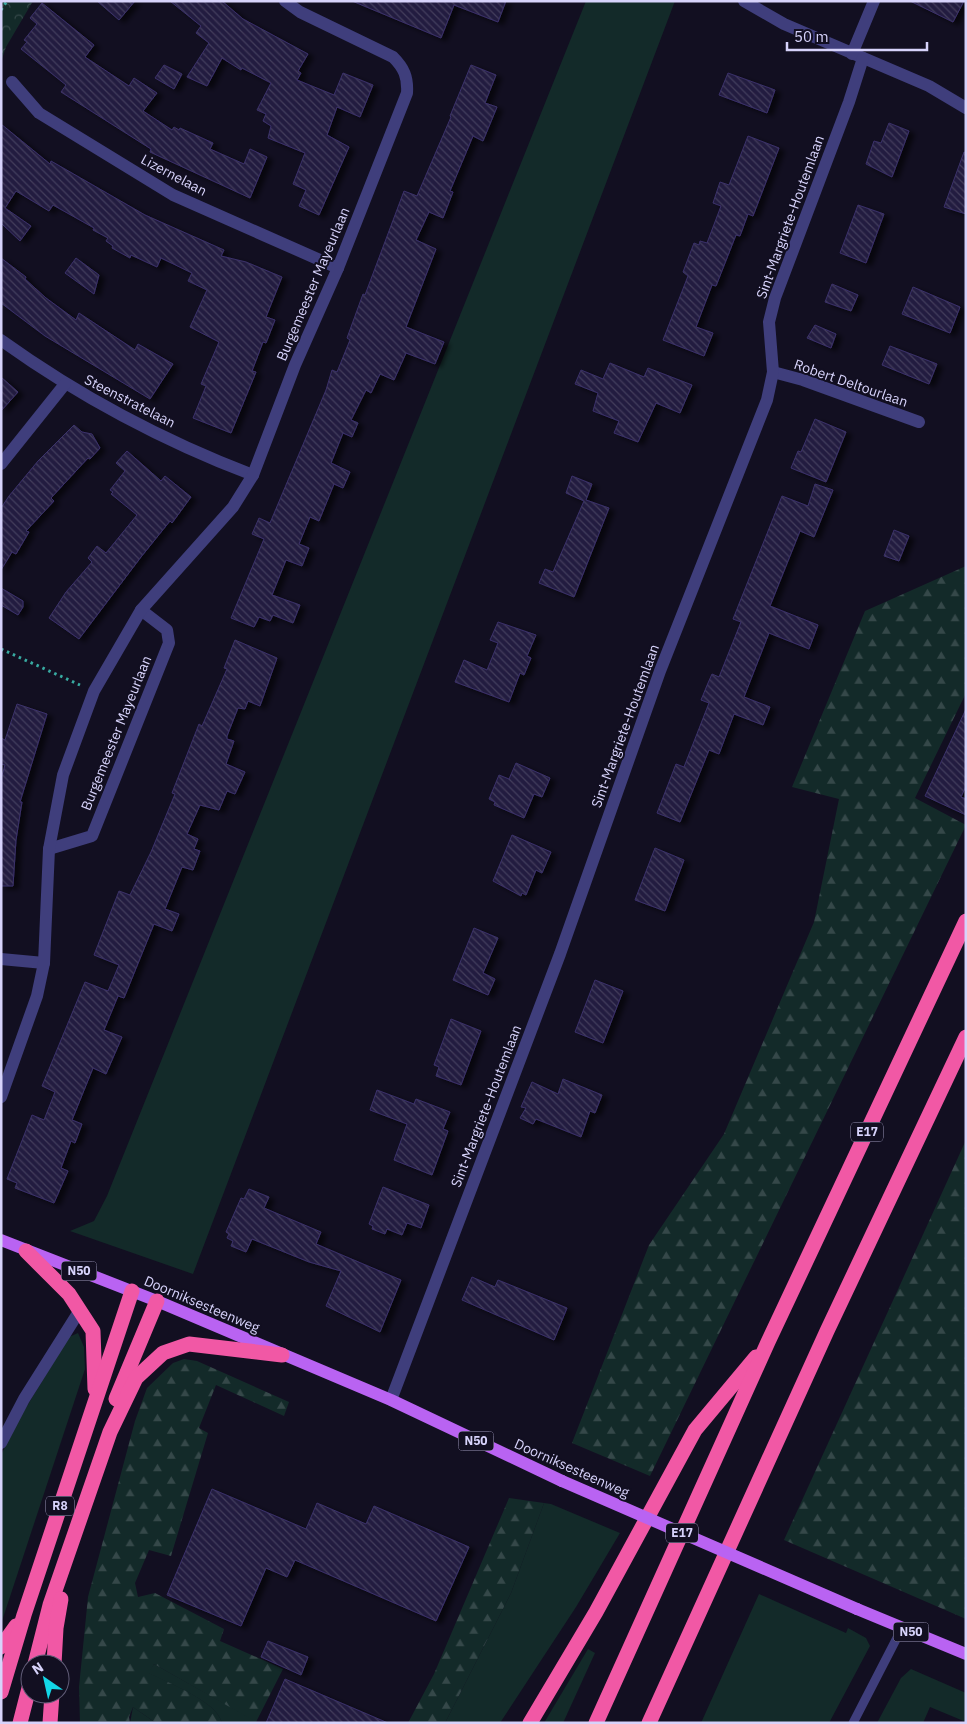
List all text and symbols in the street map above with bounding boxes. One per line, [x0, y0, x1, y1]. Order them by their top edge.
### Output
scale bar [787, 20, 927, 52]
text: 50 m [794, 27, 829, 46]
street label: Sint-Margriete-Houtemlaan [752, 133, 828, 301]
street label: Lizernelaan [138, 150, 210, 200]
street label: Burgemeester Mayeurlaan [272, 204, 354, 364]
street label: Robert Deltourlaan [792, 355, 910, 411]
street label: Steenstratelaan [81, 370, 179, 432]
street label: Sint-Margriete-Houtemlaan [587, 642, 663, 810]
street label: Burgemeester Mayeurlaan [77, 653, 155, 813]
street label: Sint-Margriete-Houtemlaan [447, 1022, 525, 1190]
road number: E17 [851, 1122, 883, 1142]
road number: N50 [62, 1262, 96, 1280]
street label: Doorniksesteenweg [141, 1271, 263, 1337]
road number: N50 [458, 1432, 494, 1450]
street label: Doorniksesteenweg [512, 1435, 633, 1502]
road number: R8 [46, 1496, 74, 1515]
road number: E17 [666, 1524, 698, 1542]
road number: N50 [894, 1622, 928, 1641]
north arrow [20, 1654, 70, 1704]
text: N [28, 1658, 47, 1679]

